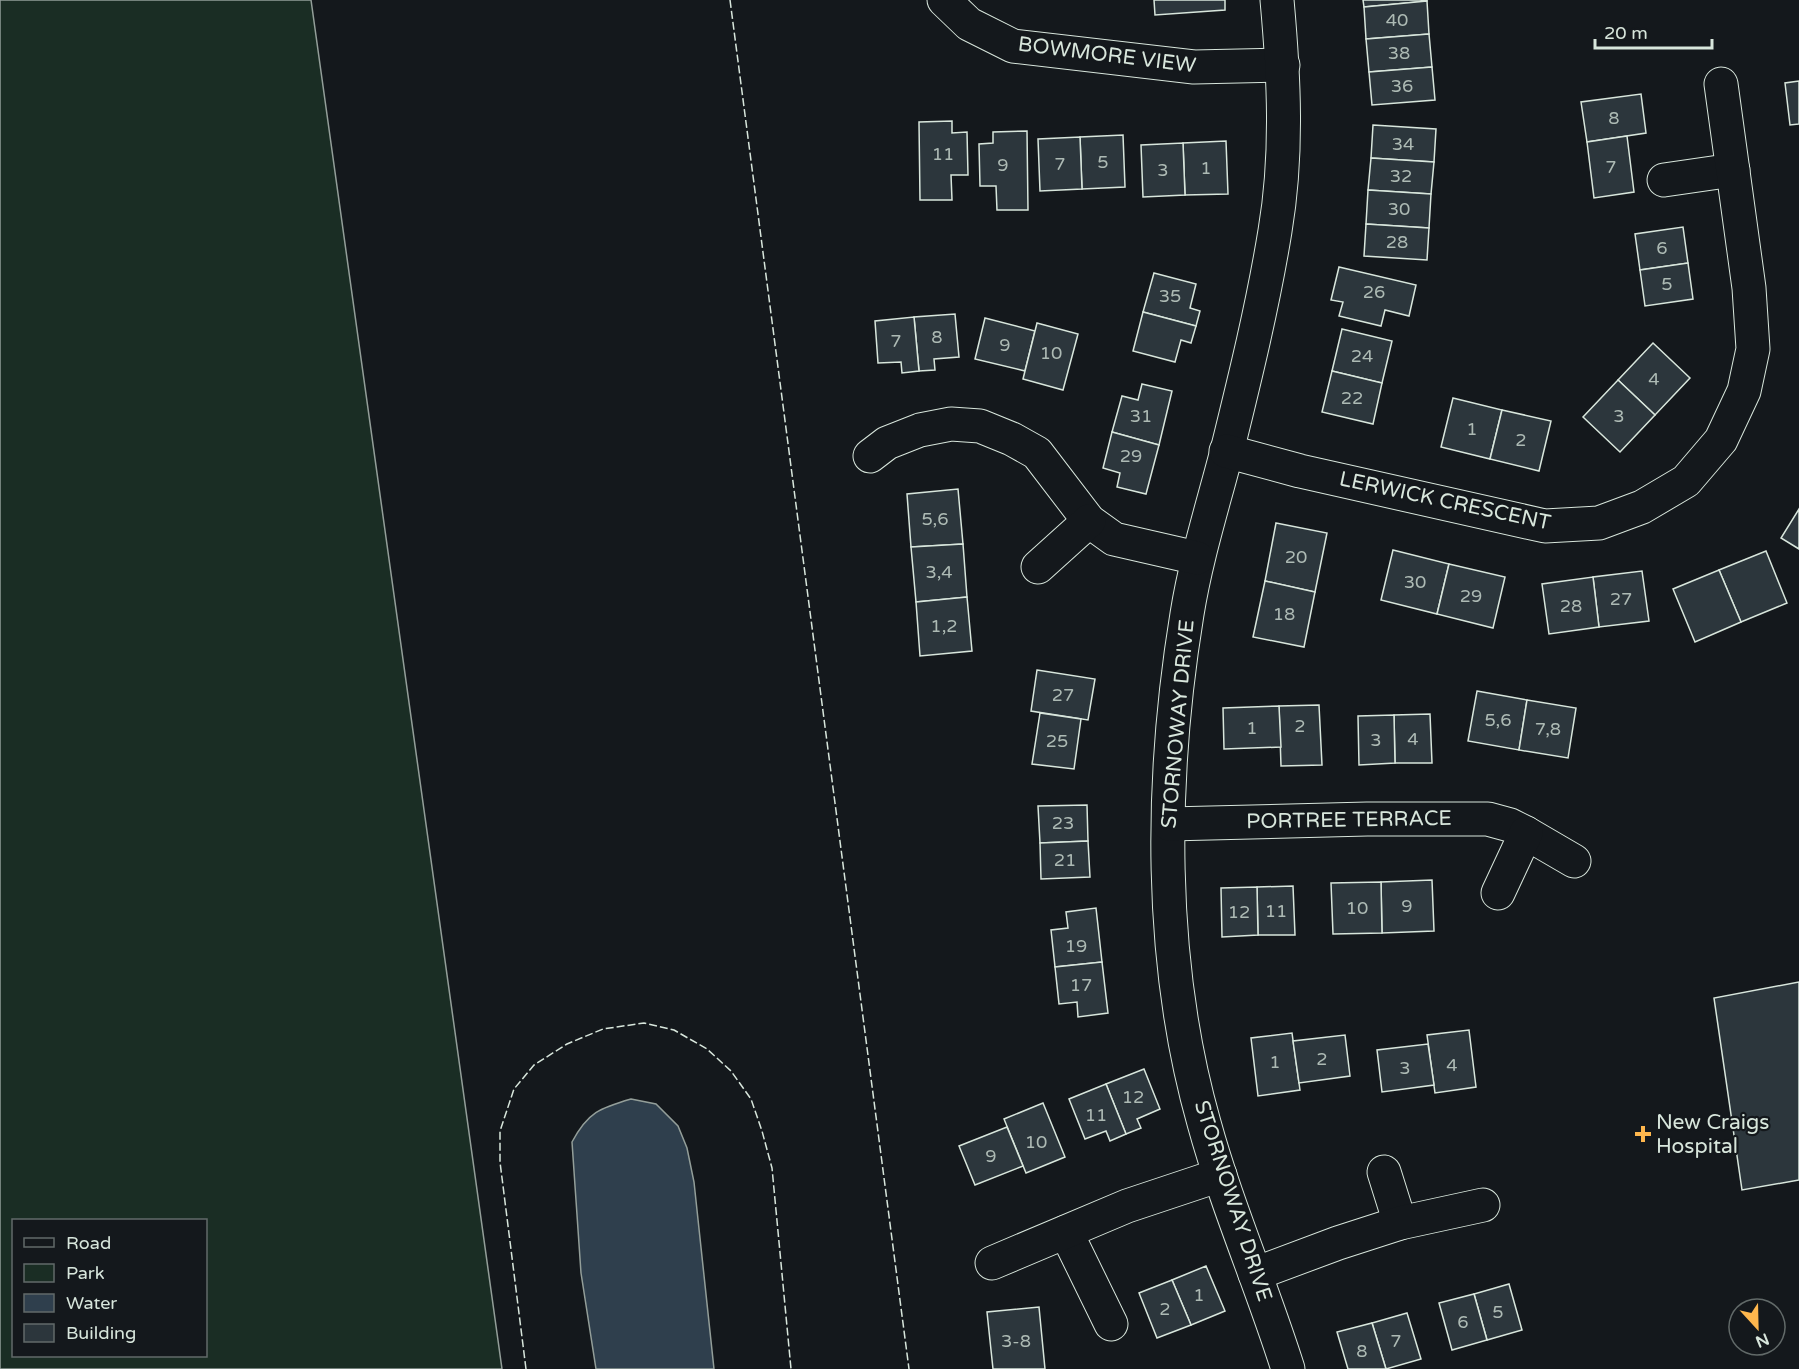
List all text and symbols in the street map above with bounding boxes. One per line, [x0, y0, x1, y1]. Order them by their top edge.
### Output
house number: 40 [1386, 9, 1408, 31]
scale bar [1595, 12, 1712, 50]
text: 20 m [1604, 22, 1648, 44]
street label: BOWMORE VIEW [1017, 32, 1197, 78]
house number: 38 [1388, 42, 1410, 64]
house number: 36 [1391, 75, 1413, 97]
house number: 8 [1608, 107, 1620, 129]
house number: 34 [1392, 133, 1414, 155]
house number: 11 [932, 143, 954, 165]
house number: 5 [1097, 151, 1109, 173]
house number: 7 [1054, 153, 1066, 175]
house number: 9 [997, 154, 1009, 176]
house number: 7 [1605, 156, 1617, 178]
house number: 1 [1200, 157, 1212, 179]
house number: 3 [1157, 159, 1169, 181]
house number: 32 [1390, 165, 1412, 187]
house number: 30 [1388, 198, 1410, 220]
house number: 28 [1386, 231, 1408, 253]
house number: 6 [1656, 237, 1668, 259]
house number: 5 [1661, 273, 1673, 295]
house number: 26 [1363, 281, 1385, 303]
house number: 35 [1159, 285, 1181, 307]
house number: 8 [931, 326, 943, 348]
house number: 7 [890, 330, 902, 352]
house number: 9 [999, 334, 1011, 356]
house number: 10 [1040, 342, 1062, 364]
house number: 24 [1351, 345, 1373, 367]
house number: 4 [1648, 368, 1660, 390]
house number: 22 [1341, 387, 1363, 409]
house number: 31 [1130, 405, 1152, 427]
house number: 3 [1613, 405, 1625, 427]
house number: 1 [1466, 418, 1478, 440]
house number: 2 [1515, 429, 1527, 451]
house number: 29 [1120, 445, 1142, 467]
street label: LERWICK CRESCENT [1337, 466, 1553, 536]
house number: 5,6 [921, 508, 949, 530]
house number: 20 [1285, 546, 1307, 568]
house number: 3,4 [926, 561, 952, 583]
house number: 30 [1404, 571, 1426, 593]
house number: 29 [1460, 585, 1482, 607]
house number: 27 [1610, 588, 1632, 610]
house number: 28 [1560, 595, 1582, 617]
house number: 18 [1273, 603, 1295, 625]
house number: 1,2 [930, 615, 958, 637]
street label: STORNOWAY DRIVE [1156, 619, 1200, 829]
house number: 27 [1052, 684, 1074, 706]
house number: 5,6 [1484, 709, 1512, 731]
house number: 2 [1294, 715, 1306, 737]
house number: 1 [1246, 717, 1258, 739]
house number: 7,8 [1535, 718, 1561, 740]
house number: 4 [1407, 728, 1419, 750]
house number: 3 [1370, 729, 1382, 751]
house number: 25 [1046, 730, 1068, 752]
street label: PORTREE TERRACE [1246, 806, 1452, 834]
house number: 23 [1052, 812, 1074, 834]
house number: 21 [1054, 849, 1076, 871]
house number: 9 [1401, 895, 1413, 917]
house number: 10 [1346, 897, 1368, 919]
house number: 11 [1265, 900, 1287, 922]
house number: 12 [1228, 901, 1250, 923]
house number: 19 [1065, 935, 1087, 957]
house number: 17 [1070, 974, 1092, 996]
house number: 2 [1316, 1048, 1328, 1070]
house number: 1 [1269, 1051, 1281, 1073]
house number: 4 [1446, 1054, 1458, 1076]
house number: 3 [1399, 1057, 1411, 1079]
house number: 12 [1122, 1086, 1144, 1108]
street label: STORNOWAY DRIVE [1189, 1097, 1277, 1305]
house number: 11 [1085, 1104, 1107, 1126]
place label: New Craigs Hospital [1656, 1110, 1769, 1159]
marker: New Craigs Hospital [1634, 1125, 1652, 1143]
house number: 10 [1025, 1131, 1047, 1153]
house number: 9 [985, 1145, 997, 1167]
legend [12, 1219, 207, 1357]
text: Road [66, 1232, 111, 1254]
text: Park [66, 1262, 105, 1284]
house number: 1 [1193, 1284, 1205, 1306]
text: Water [66, 1292, 117, 1314]
north arrow [1727, 1297, 1787, 1357]
house number: 2 [1159, 1298, 1171, 1320]
house number: 5 [1492, 1301, 1504, 1323]
house number: 6 [1457, 1311, 1469, 1333]
text: Building [66, 1322, 136, 1344]
text: N [1753, 1328, 1772, 1352]
house number: 3-8 [1001, 1330, 1031, 1352]
house number: 7 [1390, 1330, 1402, 1352]
house number: 8 [1356, 1340, 1368, 1362]

